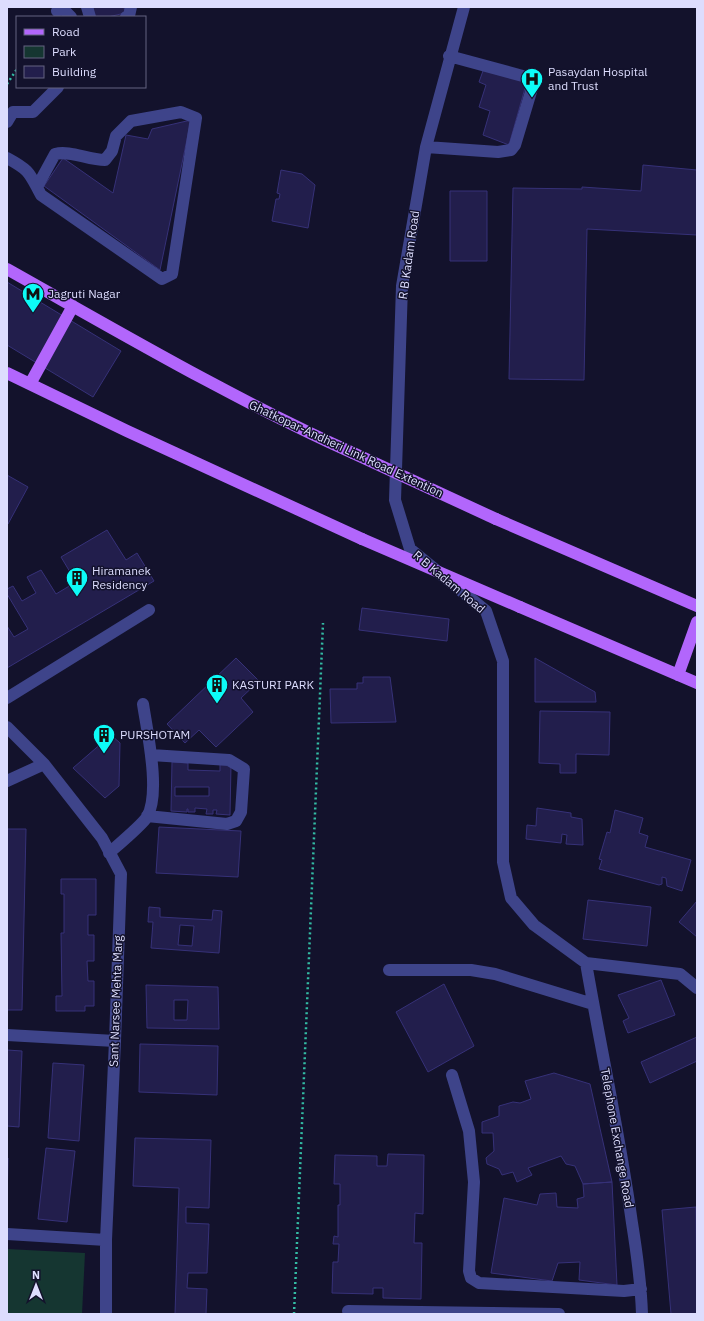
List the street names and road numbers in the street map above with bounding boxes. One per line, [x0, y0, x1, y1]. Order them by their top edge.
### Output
street label: R B Kadam Road [395, 210, 422, 300]
street label: Ghatkopar-Andheri Link Road Extention [247, 397, 446, 500]
street label: R B Kadam Road [410, 547, 488, 616]
street label: Sant Narsee Mehta Marg [106, 934, 125, 1067]
street label: Telephone Exchange Road [598, 1067, 637, 1209]

